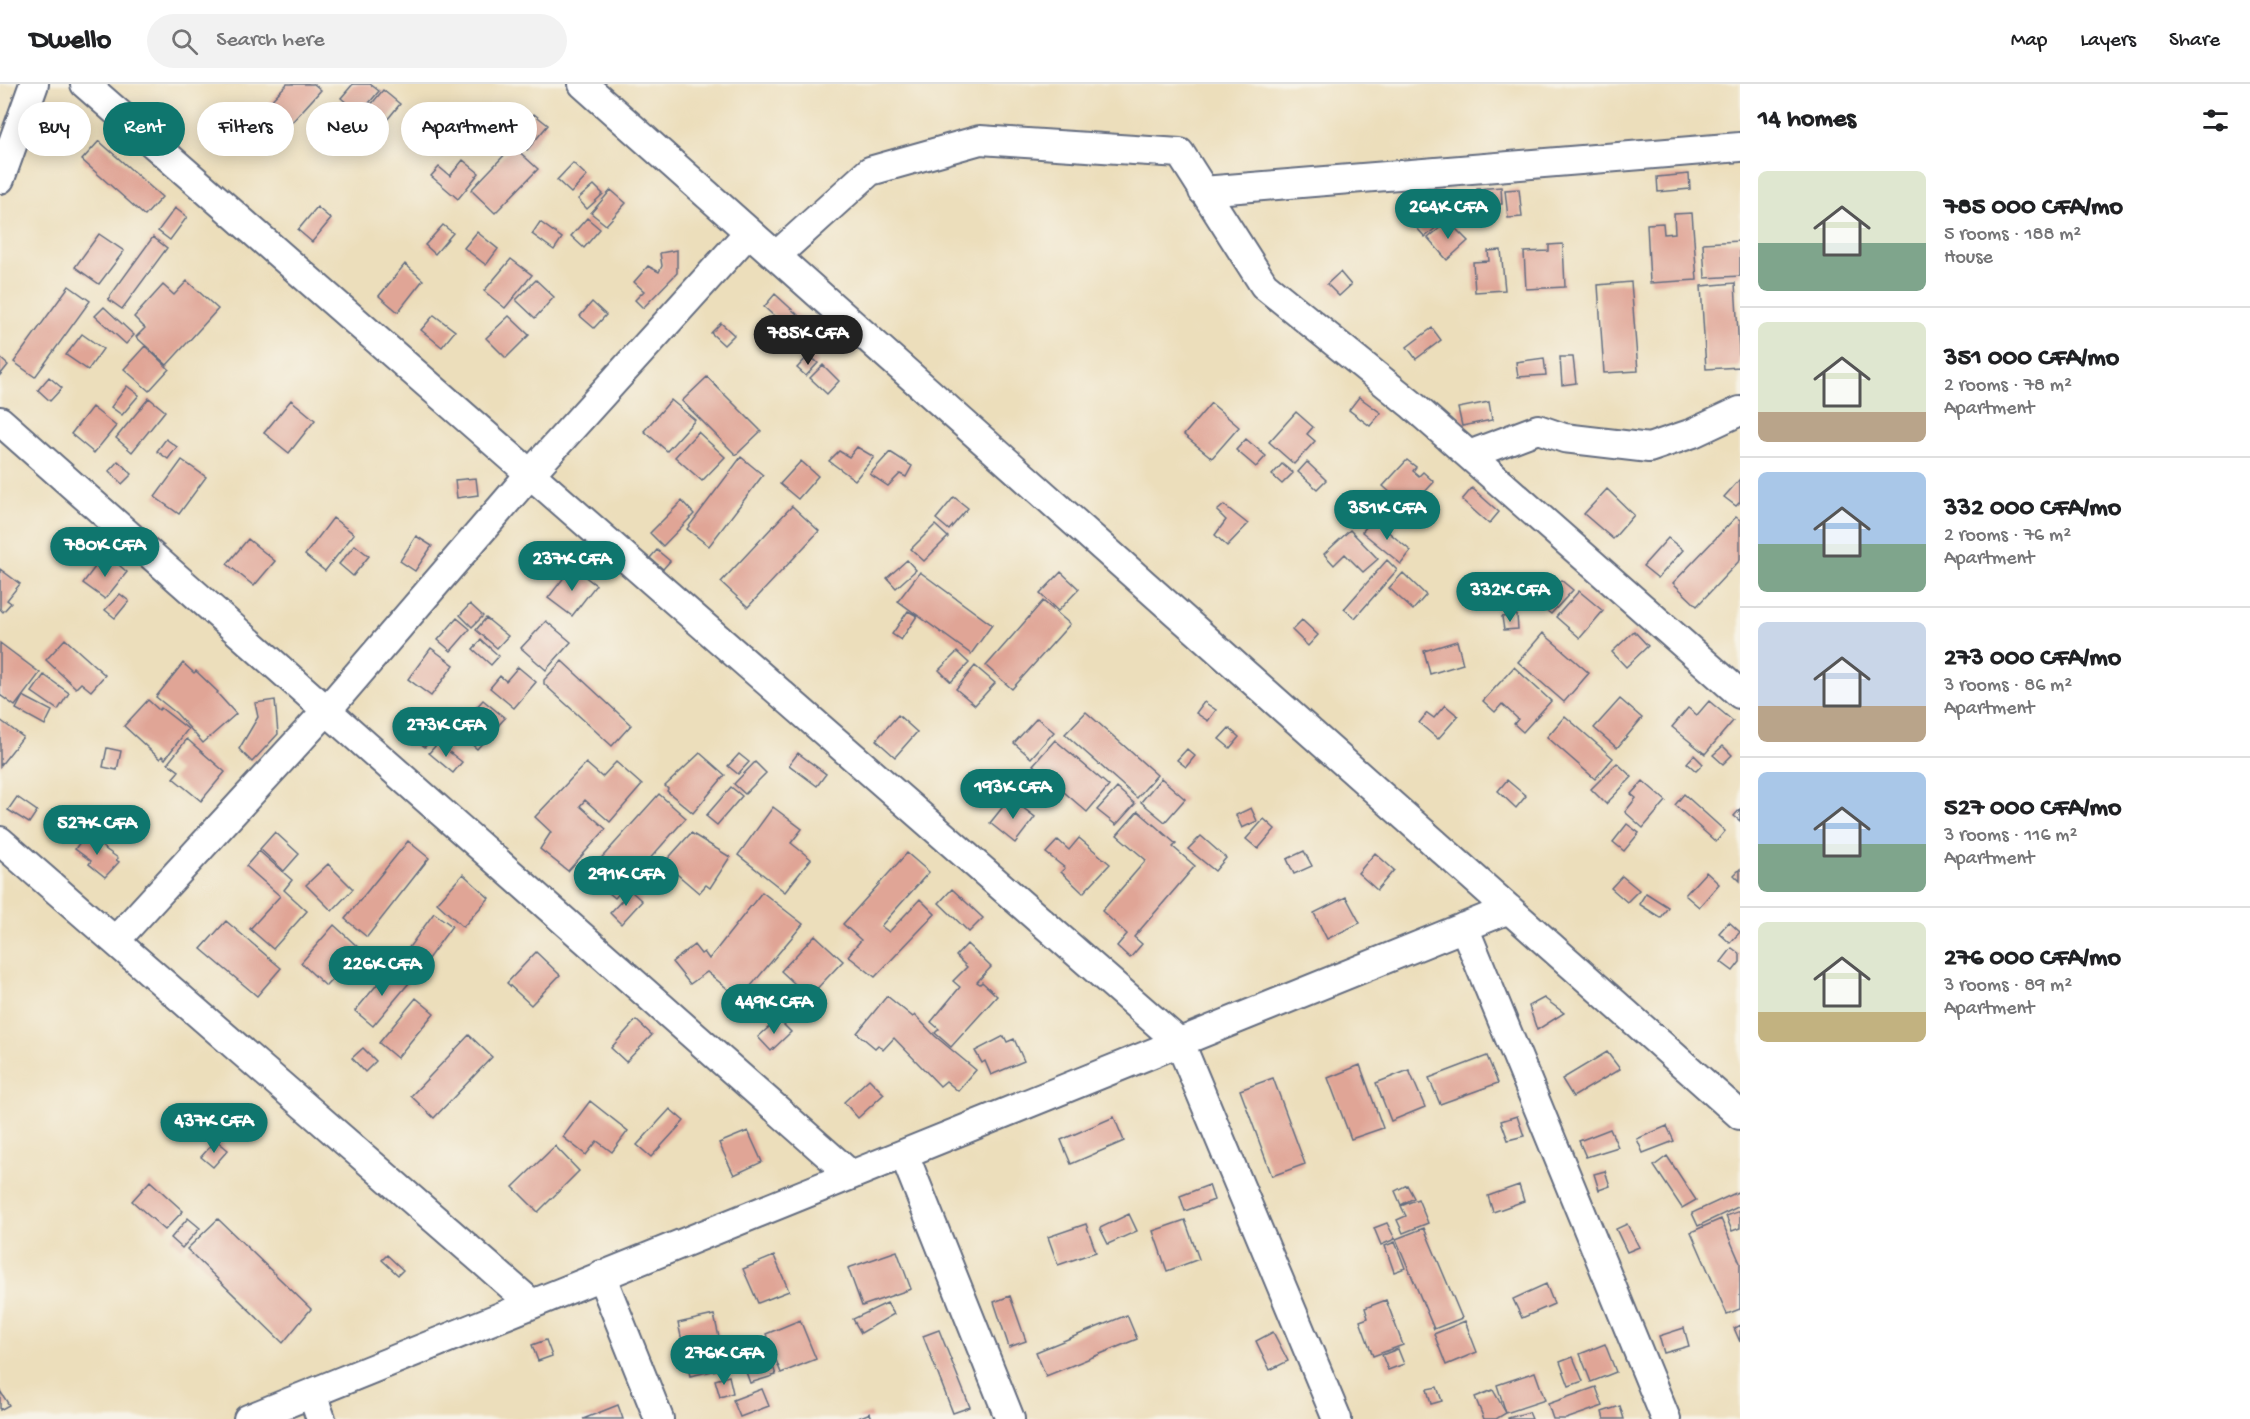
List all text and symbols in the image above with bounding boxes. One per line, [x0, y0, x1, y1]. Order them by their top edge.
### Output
search box [147, 14, 567, 68]
text: Dwello [30, 25, 111, 58]
icon: search [168, 25, 201, 58]
text: Search here [216, 28, 325, 54]
text: Map [2011, 29, 2047, 54]
text: Layers [2080, 29, 2136, 54]
text: Share [2169, 29, 2220, 54]
chip: Buy [18, 102, 91, 156]
chip: Rent [103, 102, 185, 156]
chip: Filters [197, 102, 294, 156]
chip: New [306, 102, 389, 156]
chip: Apartment [401, 102, 537, 156]
icon: filters [2199, 104, 2232, 137]
text: 14 homes [1758, 105, 1856, 136]
pin: 264K CFA [1386, 189, 1510, 240]
text: 785 000 CFA/mo [1944, 193, 2123, 224]
icon: home [1806, 195, 1878, 267]
text: 264K CFA [1409, 197, 1487, 220]
text: 5 rooms · 188 m² [1944, 224, 2081, 247]
text: House [1944, 247, 1993, 270]
pin: 785K CFA [746, 315, 870, 366]
text: 785K CFA [768, 323, 848, 346]
text: 351 000 CFA/mo [1944, 344, 2119, 375]
icon: home [1806, 346, 1878, 418]
text: 2 rooms · 78 m² [1944, 375, 2072, 398]
text: Apartment [1944, 398, 2034, 421]
pin: 351K CFA [1325, 490, 1449, 541]
text: 332 000 CFA/mo [1944, 494, 2121, 525]
icon: home [1806, 496, 1878, 568]
text: 351K CFA [1348, 498, 1426, 521]
text: 2 rooms · 76 m² [1944, 525, 2071, 548]
pin: 780K CFA [43, 527, 167, 578]
text: 780K CFA [64, 535, 146, 558]
pin: 237K CFA [510, 541, 634, 592]
text: Apartment [1944, 548, 2034, 571]
text: 237K CFA [532, 549, 612, 572]
pin: 332K CFA [1448, 572, 1572, 623]
text: 332K CFA [1470, 580, 1550, 603]
text: 273 000 CFA/mo [1944, 644, 2121, 675]
icon: home [1806, 646, 1878, 718]
text: 3 rooms · 86 m² [1944, 675, 2072, 698]
text: Apartment [1944, 698, 2034, 721]
pin: 273K CFA [384, 707, 508, 758]
text: 273K CFA [406, 715, 486, 738]
pin: 193K CFA [951, 769, 1075, 820]
text: 193K CFA [974, 777, 1052, 800]
text: 527 000 CFA/mo [1944, 794, 2122, 825]
icon: home [1806, 796, 1878, 868]
pin: 527K CFA [35, 805, 159, 856]
text: 527K CFA [57, 813, 137, 836]
text: 3 rooms · 116 m² [1944, 825, 2077, 848]
text: Apartment [1944, 848, 2034, 871]
pin: 291K CFA [564, 856, 688, 907]
text: 291K CFA [588, 864, 664, 887]
text: 276 000 CFA/mo [1944, 944, 2121, 975]
pin: 226K CFA [320, 946, 444, 997]
icon: home [1806, 946, 1878, 1018]
text: 226K CFA [343, 954, 421, 977]
text: 3 rooms · 89 m² [1944, 975, 2072, 998]
pin: 449K CFA [712, 984, 836, 1035]
text: 449K CFA [735, 992, 813, 1015]
text: Apartment [1944, 998, 2034, 1021]
pin: 437K CFA [152, 1103, 276, 1154]
text: 437K CFA [175, 1111, 253, 1134]
pin: 276K CFA [662, 1335, 786, 1386]
text: 276K CFA [685, 1343, 763, 1366]

